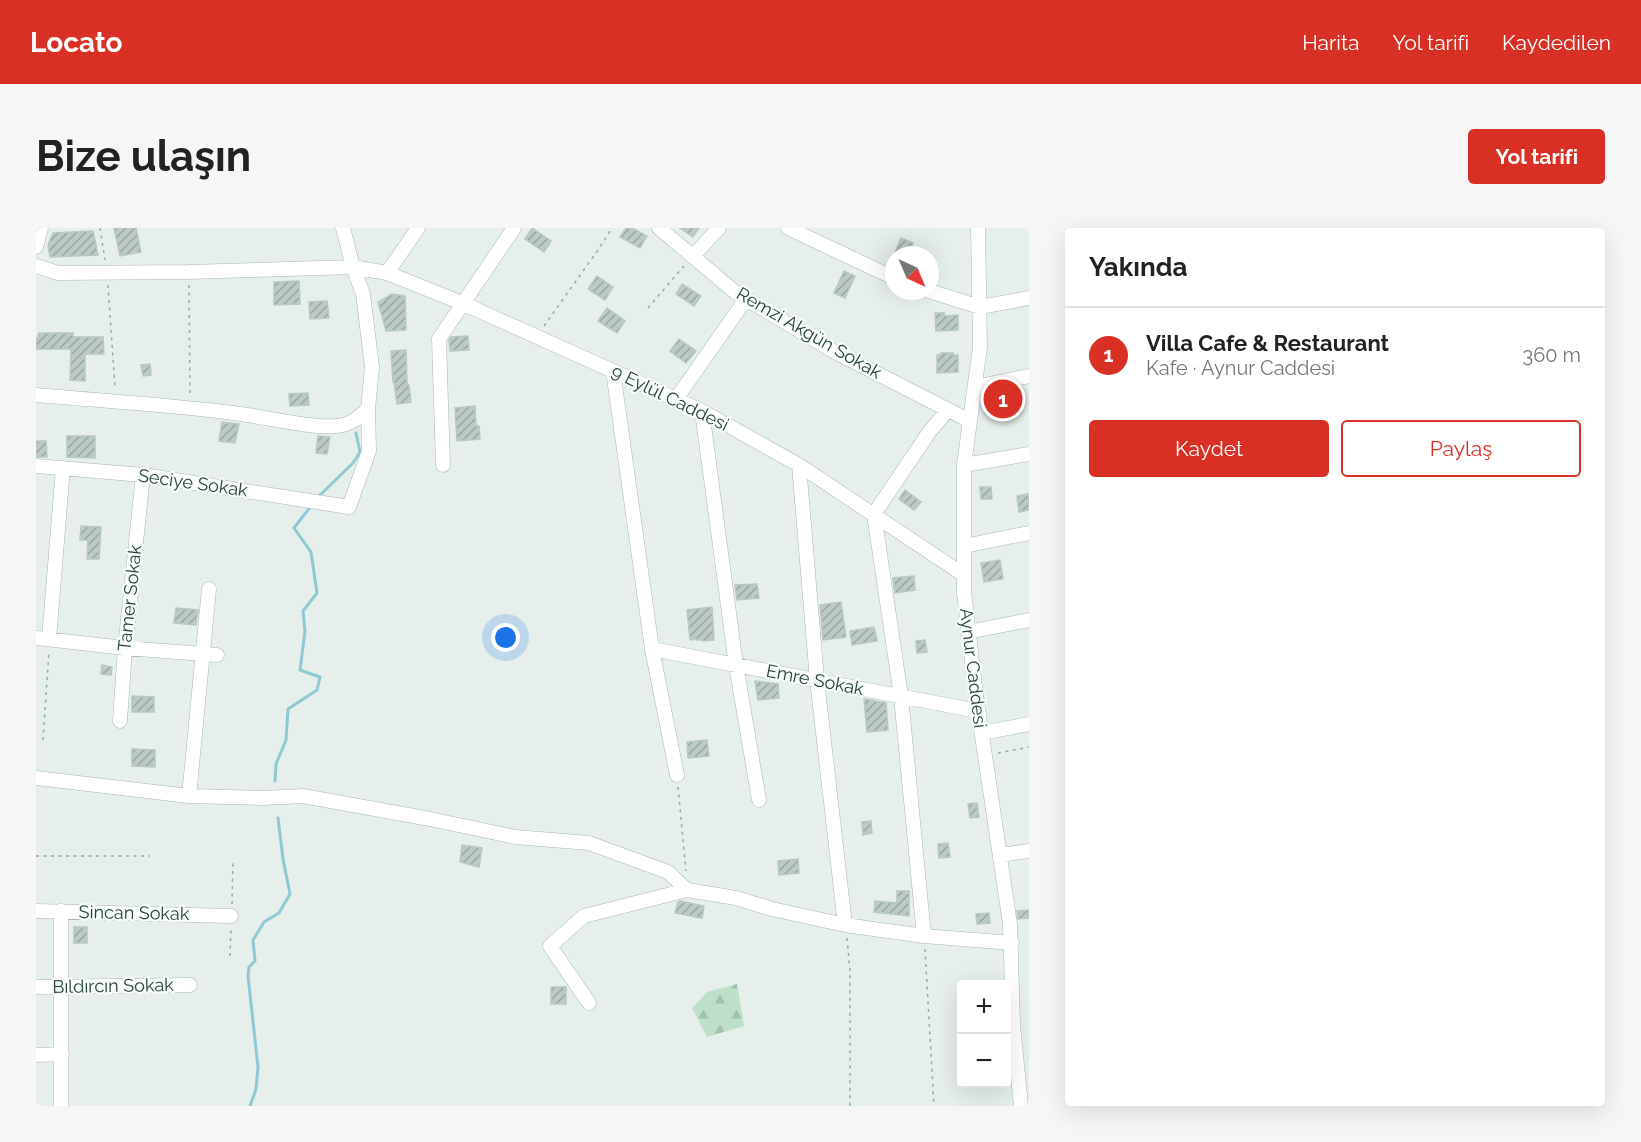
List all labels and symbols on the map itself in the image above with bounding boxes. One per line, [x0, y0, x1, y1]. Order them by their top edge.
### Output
north arrow [885, 246, 939, 300]
street label: Remzi Akgün Sokak [733, 282, 886, 383]
street label: 9 Eylül Caddesi [608, 360, 732, 435]
pin: 1 [984, 376, 1022, 422]
street label: Seciye Sokak [137, 464, 250, 501]
street label: Tamer Sokak [113, 543, 146, 652]
street label: Aynur Caddesi [956, 607, 991, 729]
your location [491, 623, 520, 652]
street label: Emre Sokak [764, 660, 866, 699]
street label: Sincan Sokak [79, 901, 190, 924]
street label: Bıldırcın Sokak [52, 974, 174, 997]

